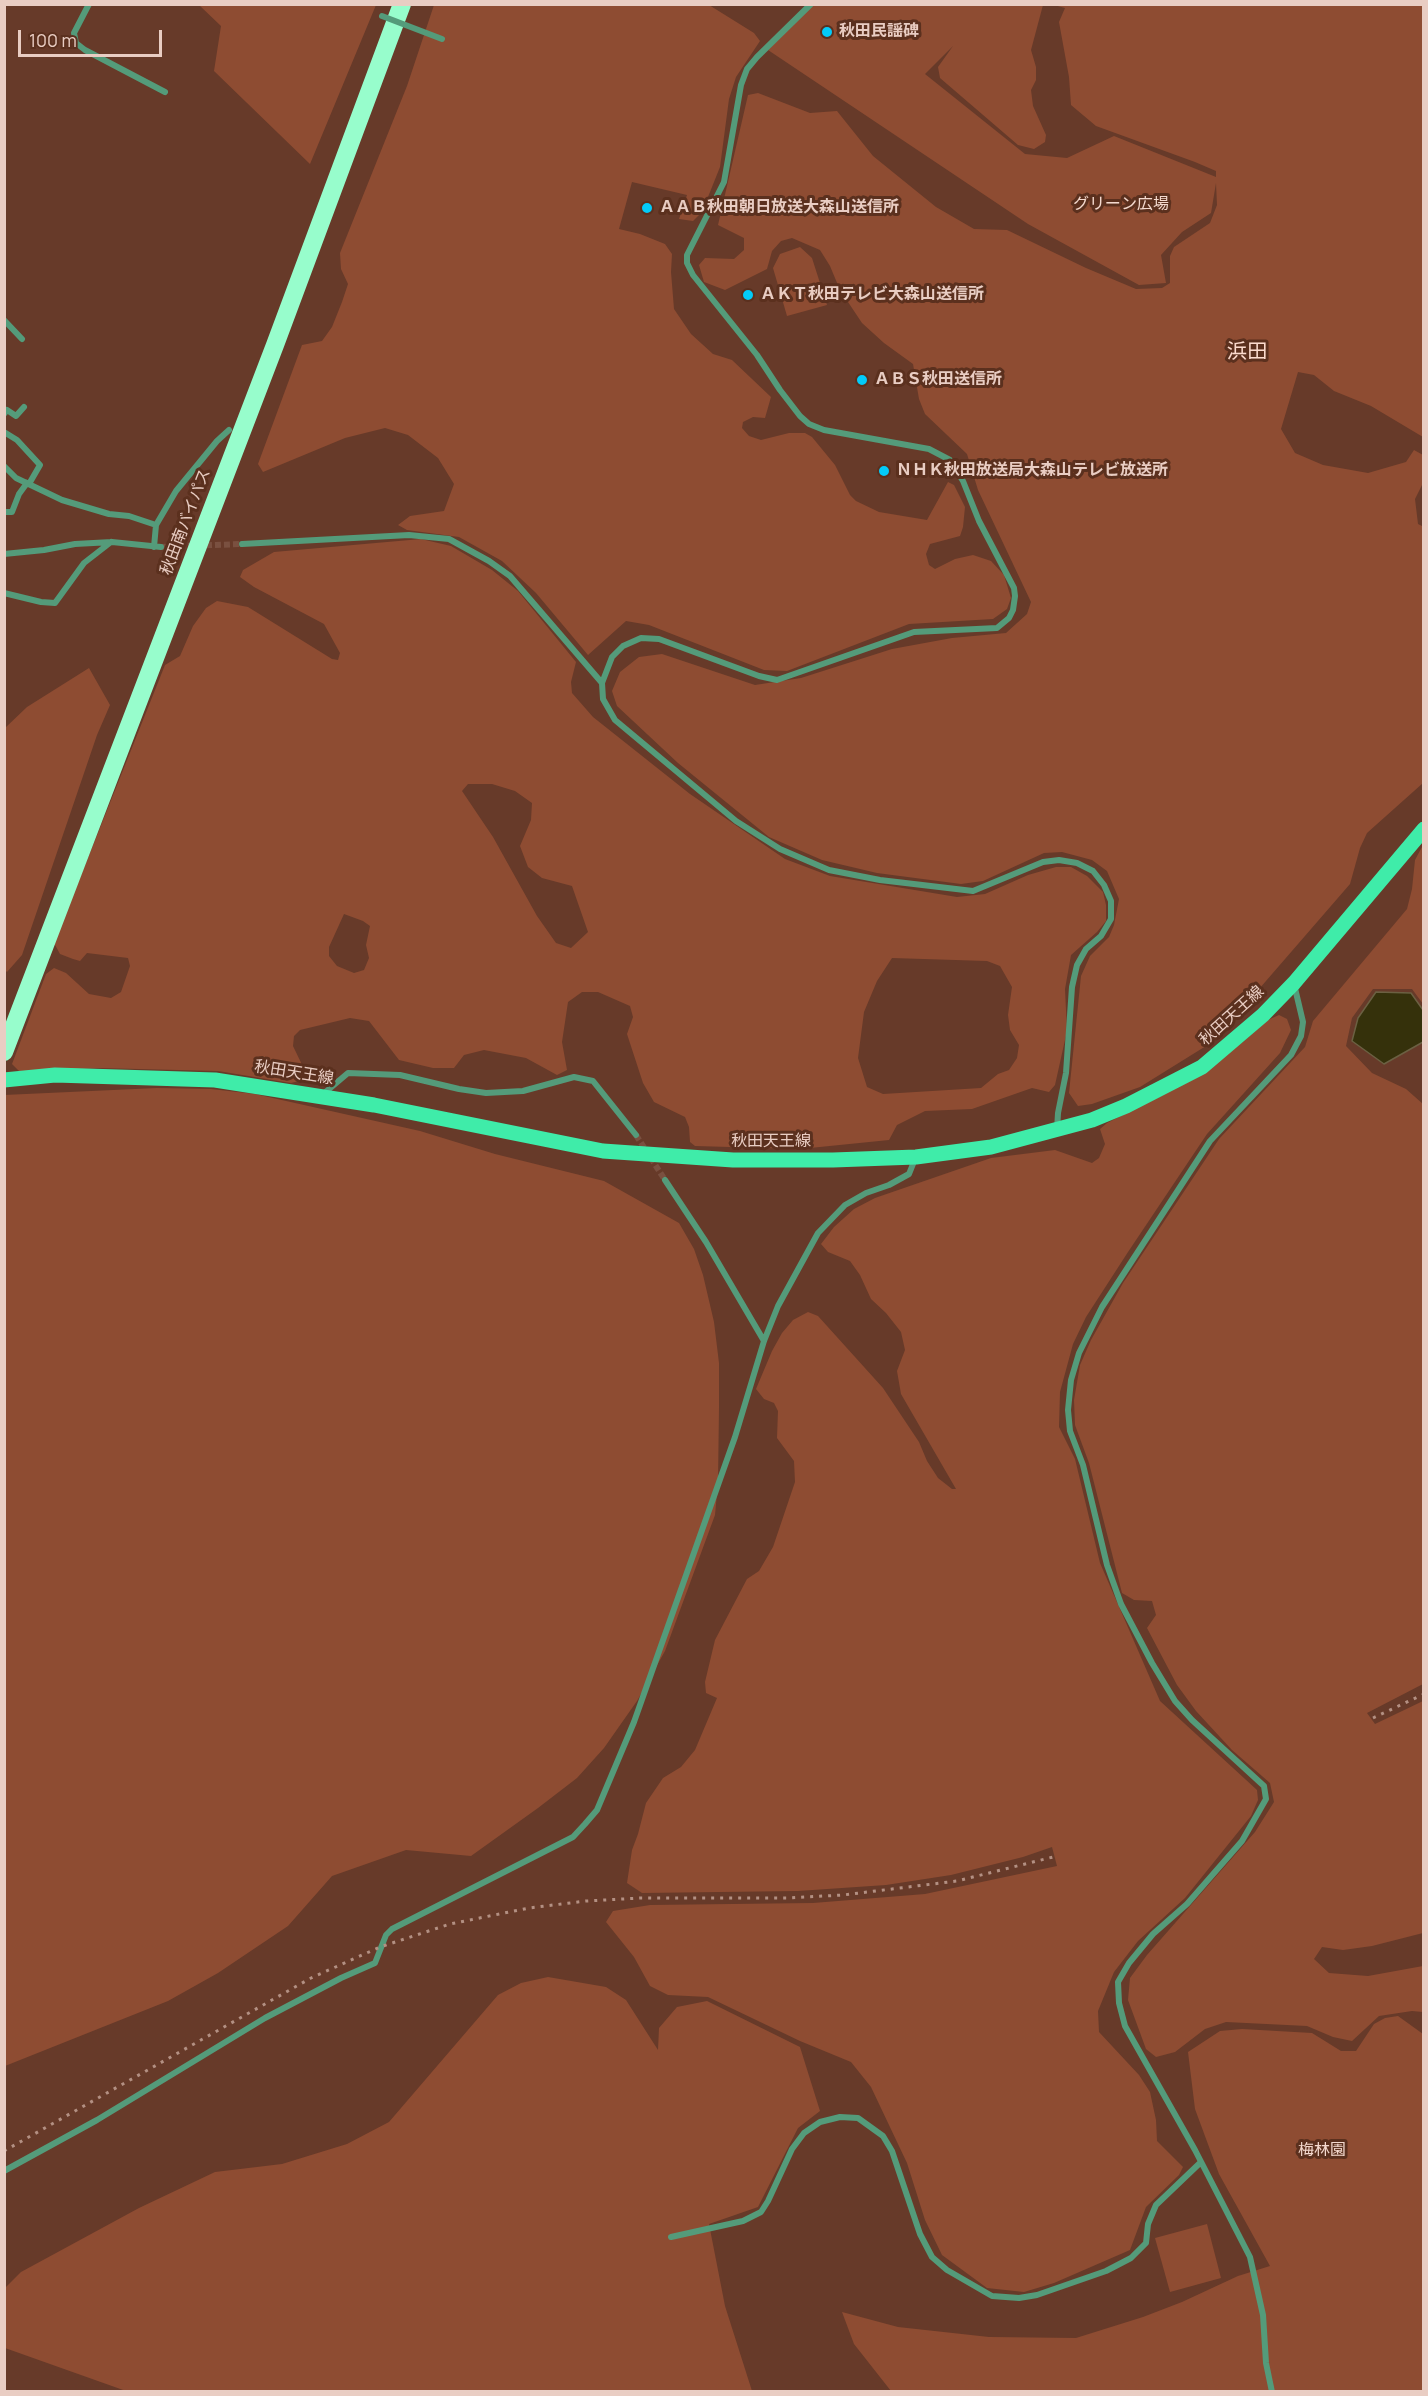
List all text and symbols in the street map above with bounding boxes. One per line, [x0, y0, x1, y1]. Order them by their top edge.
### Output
scale bar [21, 18, 165, 56]
place label: 秋田民謡碑 [839, 22, 919, 42]
marker: 秋田民謡碑 [820, 25, 834, 39]
text: 100 m [29, 28, 77, 52]
park label: グリーン広場 [1073, 195, 1169, 215]
place label: ＡＡＢ秋田朝日放送大森山送信所 [659, 198, 899, 218]
marker: ＡＡＢ秋田朝日放送大森山送信所 [640, 201, 654, 215]
place label: ＡＫＴ秋田テレビ大森山送信所 [760, 285, 984, 305]
marker: ＡＫＴ秋田テレビ大森山送信所 [741, 288, 755, 302]
district label: 浜田 [1227, 340, 1267, 364]
place label: ＡＢＳ秋田送信所 [874, 370, 1002, 390]
marker: ＡＢＳ秋田送信所 [855, 373, 869, 387]
place label: ＮＨＫ秋田放送局大森山テレビ放送所 [896, 461, 1168, 481]
marker: ＮＨＫ秋田放送局大森山テレビ放送所 [877, 464, 891, 478]
street label: 秋田南バイパス [157, 466, 215, 578]
street label: 秋田天王線 [1196, 982, 1268, 1050]
street label: 秋田天王線 [253, 1057, 335, 1089]
street label: 秋田天王線 [731, 1132, 811, 1152]
park label: 梅林園 [1298, 2141, 1346, 2161]

